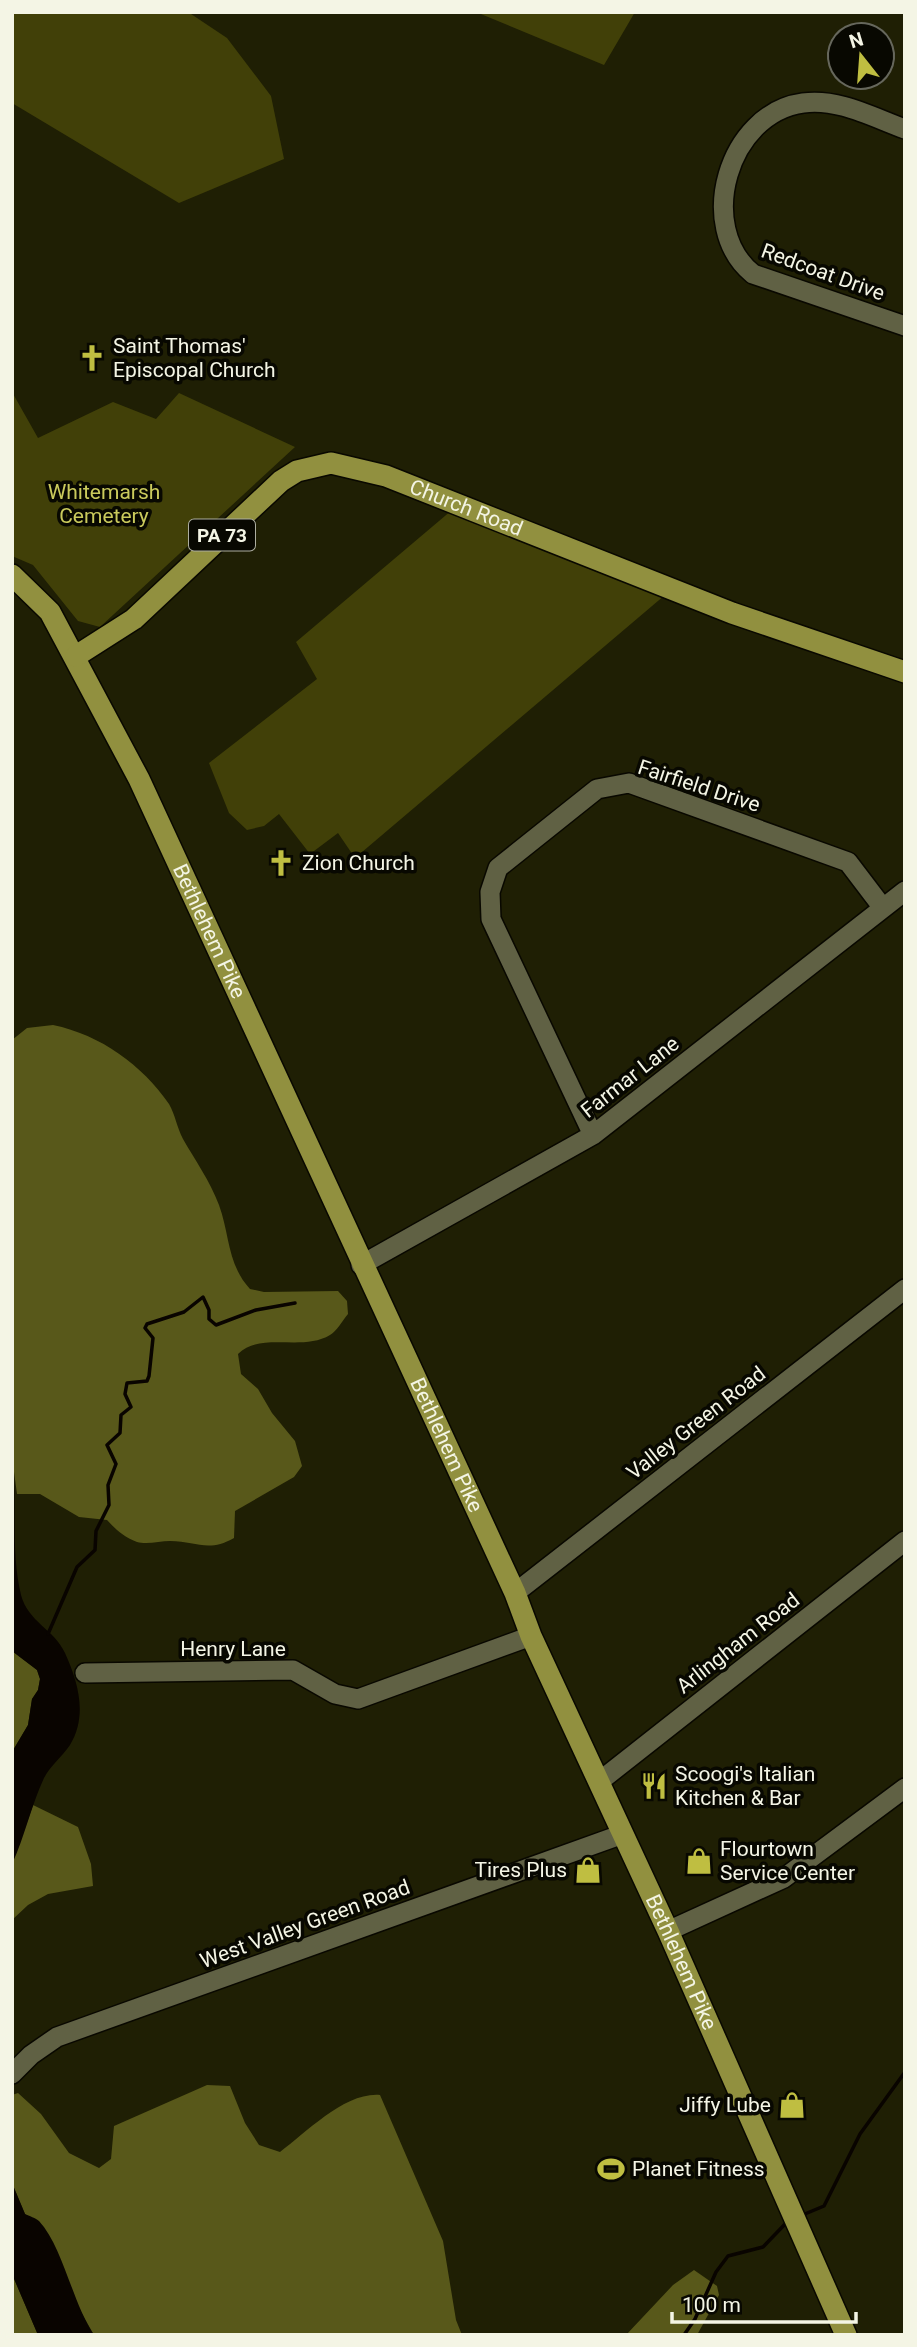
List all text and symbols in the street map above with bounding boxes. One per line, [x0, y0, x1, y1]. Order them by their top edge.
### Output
north arrow [826, 21, 896, 91]
text: N [846, 27, 866, 53]
street label: Redcoat Drive [758, 239, 888, 305]
place label: Saint Thomas' Episcopal Church [113, 334, 275, 382]
church icon: Saint Thomas' Episcopal Church [77, 343, 107, 373]
street label: Church Road [406, 475, 526, 541]
park label: Whitemarsh Cemetery [48, 480, 160, 528]
road number: PA 73 [189, 520, 255, 550]
street label: Fairfield Drive [635, 755, 763, 817]
church icon: Zion Church [266, 848, 296, 878]
place label: Zion Church [302, 851, 415, 875]
street label: Bethlehem Pike [168, 860, 251, 1002]
street label: Farmar Lane [576, 1031, 684, 1123]
street label: Valley Green Road [622, 1361, 770, 1485]
street label: Bethlehem Pike [405, 1374, 488, 1516]
street label: Arlingham Road [672, 1588, 804, 1698]
street label: Henry Lane [180, 1637, 286, 1661]
place label: Scoogi's Italian Kitchen & Bar [675, 1762, 815, 1810]
restaurant icon: Scoogi's Italian Kitchen & Bar [639, 1771, 669, 1801]
place label: Flourtown Service Center [720, 1837, 855, 1885]
shop icon: Flourtown Service Center [684, 1846, 714, 1876]
shop icon: Tires Plus [573, 1855, 603, 1885]
place label: Tires Plus [474, 1858, 567, 1882]
street label: West Valley Green Road [197, 1875, 413, 1973]
street label: Bethlehem Pike [641, 1891, 722, 2033]
shop icon: Jiffy Lube [777, 2090, 807, 2120]
place label: Jiffy Lube [679, 2093, 771, 2117]
sports icon: Planet Fitness [596, 2154, 626, 2184]
place label: Planet Fitness [632, 2157, 765, 2181]
scale bar [672, 2280, 856, 2324]
text: 100 m [682, 2293, 741, 2317]

